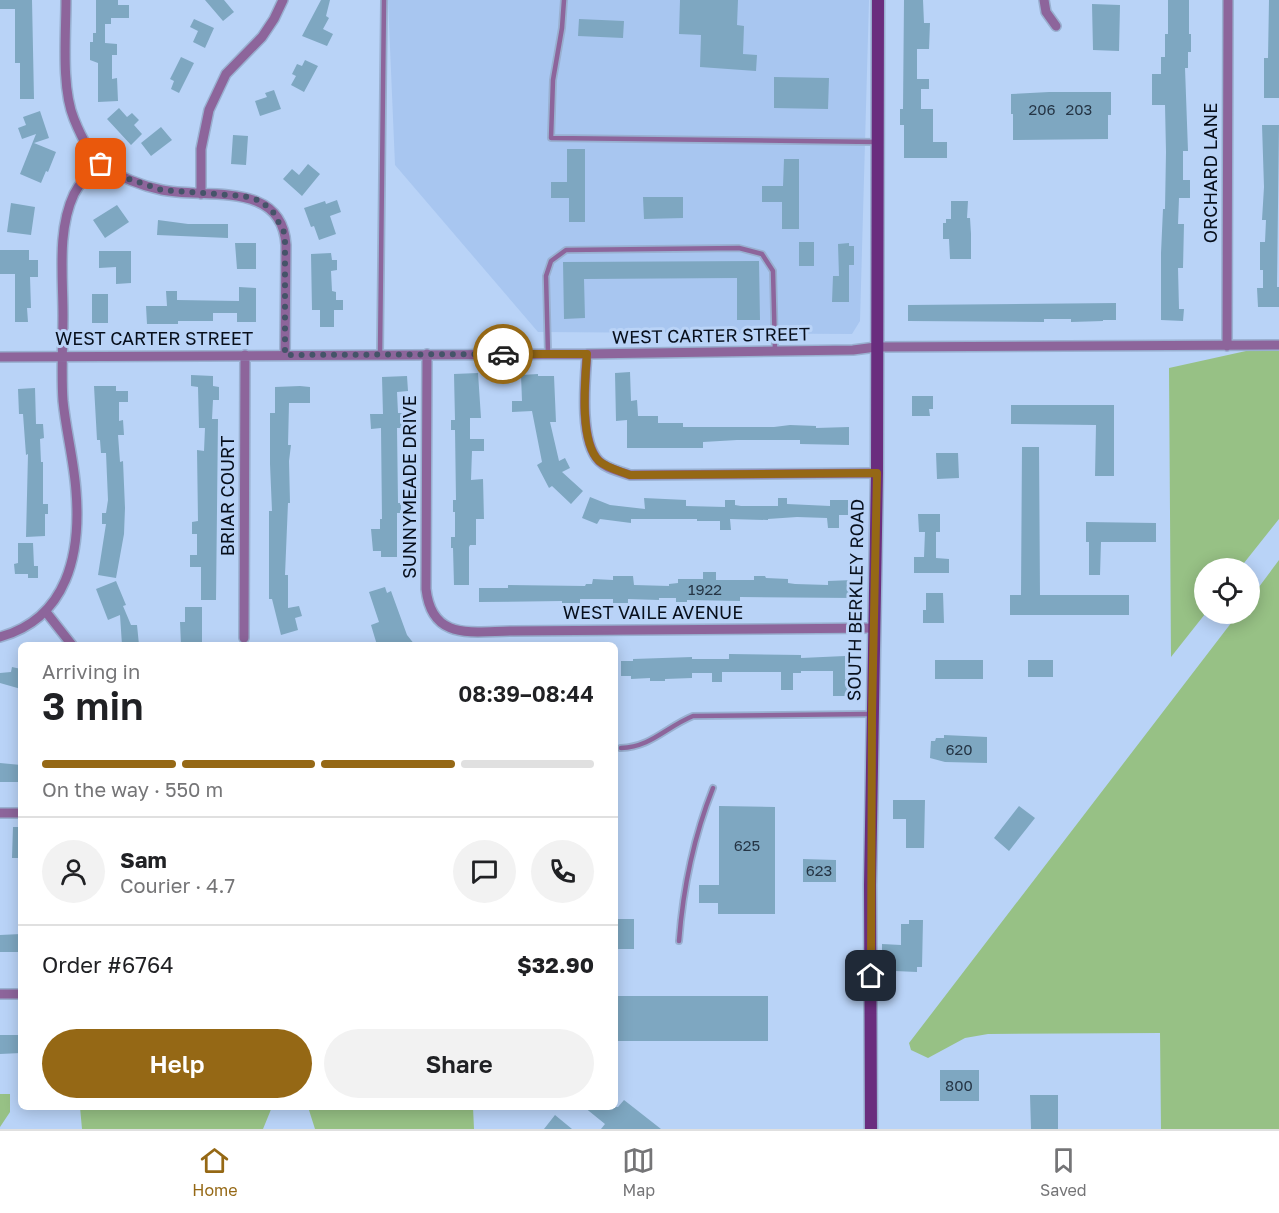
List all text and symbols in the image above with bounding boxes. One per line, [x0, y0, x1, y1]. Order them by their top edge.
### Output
house number: 206 [1028, 100, 1056, 118]
house number: 203 [1066, 100, 1092, 118]
street label: ORCHARD LANE [1199, 103, 1221, 243]
pin [75, 138, 126, 189]
icon: bag [84, 147, 117, 180]
street label: WEST CARTER STREET [612, 322, 810, 348]
courier [473, 324, 533, 384]
street label: WEST CARTER STREET [55, 327, 253, 349]
icon: car [487, 338, 520, 371]
street label: SUNNYMEADE DRIVE [398, 395, 420, 579]
street label: BRIAR COURT [216, 436, 238, 556]
street label: SOUTH BERKLEY ROAD [842, 499, 868, 701]
map controls [1194, 558, 1260, 624]
button: locate [1194, 558, 1260, 624]
house number: 1922 [688, 580, 722, 598]
street label: WEST VAILE AVENUE [563, 601, 743, 623]
text: Arriving in [42, 659, 140, 683]
text: 08:39–08:44 [458, 680, 594, 707]
text: 3 min [42, 682, 144, 729]
house number: 620 [945, 740, 973, 758]
text: On the way · 550 m [42, 777, 223, 801]
house number: 625 [734, 836, 760, 854]
button: person [42, 840, 105, 903]
button: chat [453, 840, 516, 903]
button: phone [531, 840, 594, 903]
text: Sam [120, 846, 167, 873]
house number: 623 [806, 861, 832, 879]
text: Courier · 4.7 [120, 873, 235, 897]
pin [845, 950, 896, 1001]
text: Order #6764 [42, 951, 174, 978]
text: $32.90 [517, 951, 594, 978]
icon: home [854, 959, 887, 992]
button: Help [42, 1029, 312, 1098]
button: Share [324, 1029, 594, 1098]
house number: 800 [945, 1076, 973, 1094]
tab: Home [192, 1144, 238, 1200]
tab: Map [622, 1144, 655, 1200]
tab: Saved [1040, 1144, 1087, 1200]

